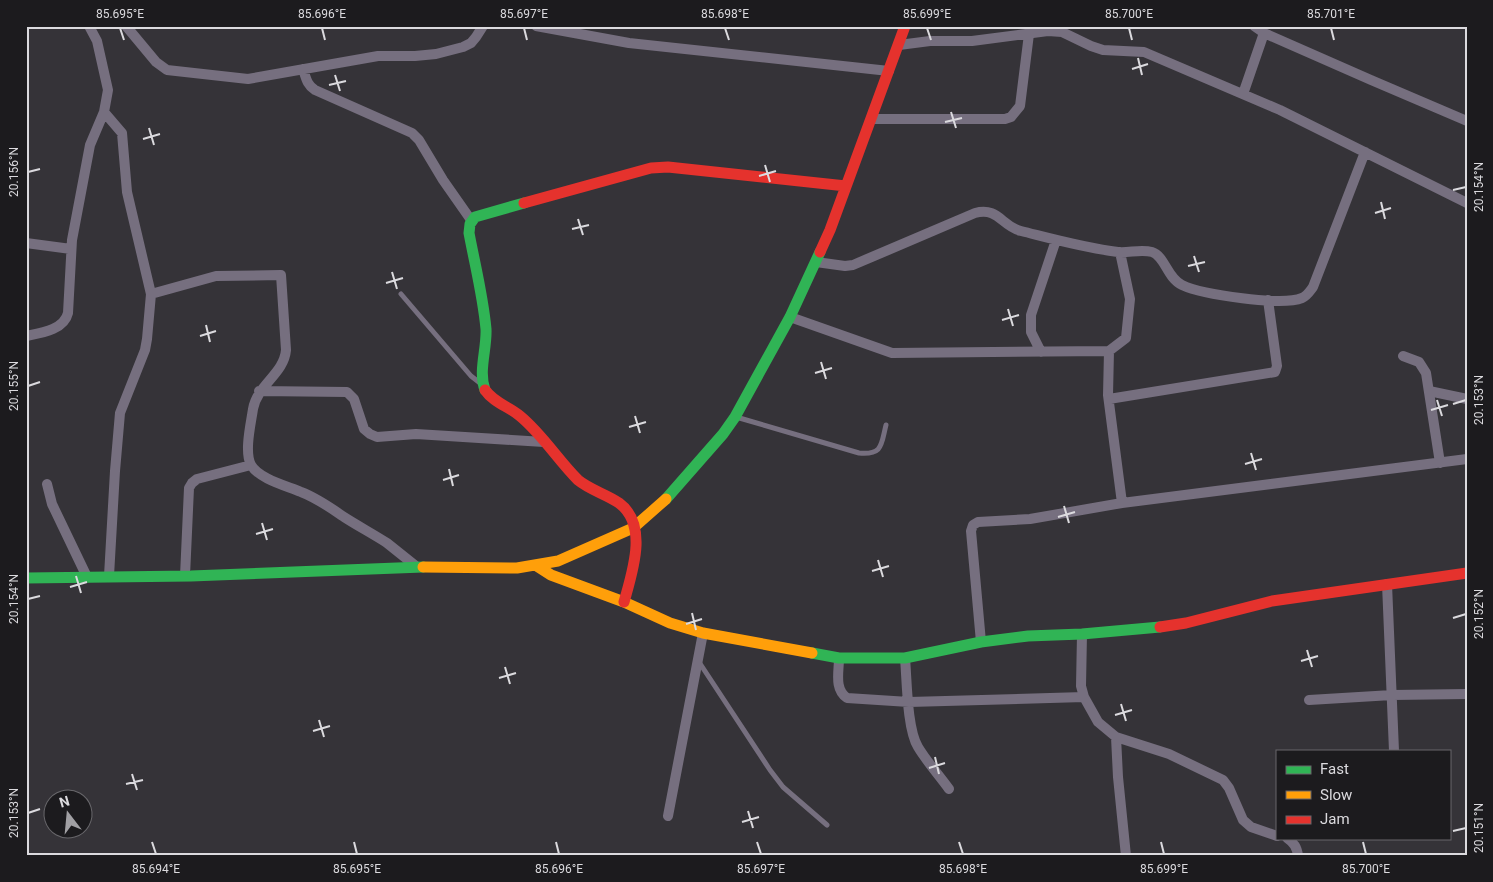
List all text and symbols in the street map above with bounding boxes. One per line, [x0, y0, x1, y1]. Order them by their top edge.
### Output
text: 85.695°E [96, 7, 144, 21]
text: 85.696°E [298, 7, 346, 21]
text: 85.697°E [500, 7, 548, 21]
text: 85.698°E [701, 7, 749, 21]
text: 85.699°E [903, 7, 951, 21]
text: 85.700°E [1105, 7, 1153, 21]
text: 85.701°E [1307, 7, 1355, 21]
text: 20.156°N [7, 147, 21, 197]
text: 20.154°N [1472, 162, 1486, 212]
text: 20.155°N [7, 361, 21, 411]
text: 20.153°N [1472, 375, 1486, 425]
text: 20.154°N [7, 574, 21, 624]
text: 20.152°N [1472, 589, 1486, 639]
legend [1276, 750, 1450, 840]
text: Fast [1320, 760, 1349, 778]
text: Slow [1320, 786, 1352, 804]
text: 20.153°N [7, 788, 21, 838]
north arrow [42, 790, 92, 840]
text: N [57, 792, 71, 811]
text: 20.151°N [1472, 803, 1486, 853]
text: Jam [1320, 810, 1350, 828]
text: 85.694°E [132, 862, 180, 876]
text: 85.695°E [333, 862, 381, 876]
text: 85.696°E [535, 862, 583, 876]
text: 85.697°E [737, 862, 785, 876]
text: 85.698°E [939, 862, 987, 876]
text: 85.699°E [1140, 862, 1188, 876]
text: 85.700°E [1342, 862, 1390, 876]

